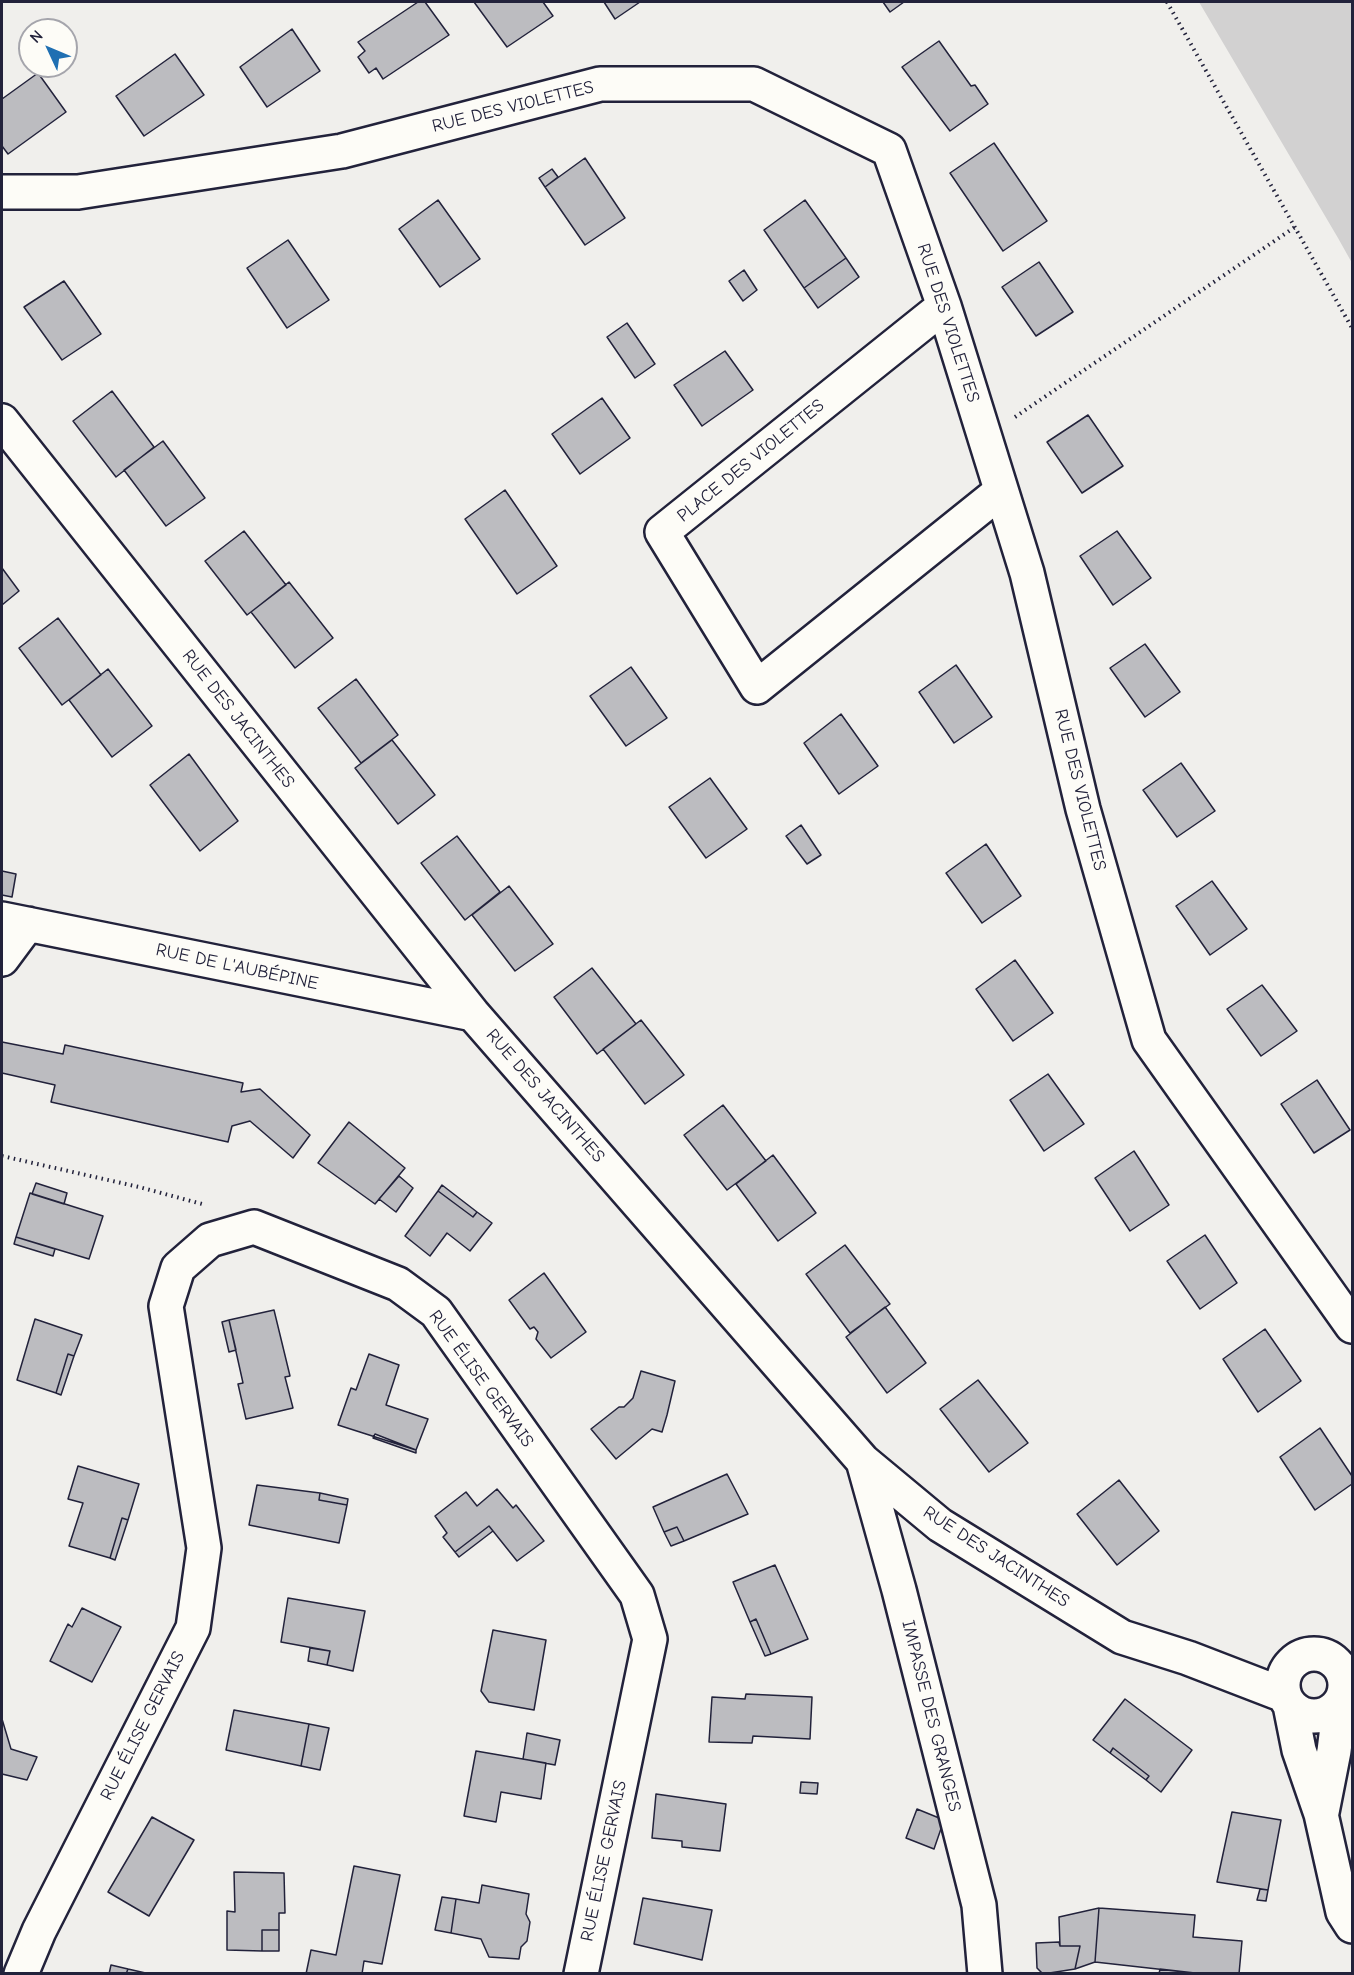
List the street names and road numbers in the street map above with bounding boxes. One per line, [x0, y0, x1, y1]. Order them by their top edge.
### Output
street label: RUE DES VIOLETTES [430, 76, 596, 138]
street label: RUE DES VIOLETTES [912, 241, 984, 405]
street label: PLACE DES VIOLETTES [673, 395, 829, 527]
street label: RUE DES JACINTHES [177, 645, 299, 793]
street label: RUE DES VIOLETTES [1049, 707, 1111, 873]
street label: RUE DE L'AUBÉPINE [154, 939, 320, 995]
street label: RUE DES JACINTHES [481, 1025, 609, 1167]
street label: RUE ÉLISE GERVAIS [424, 1306, 538, 1452]
street label: RUE DES JACINTHES [919, 1502, 1073, 1612]
street label: IMPASSE DES GRANGES [897, 1618, 965, 1814]
street label: RUE ÉLISE GERVAIS [96, 1648, 190, 1804]
street label: RUE ÉLISE GERVAIS [576, 1778, 632, 1944]

